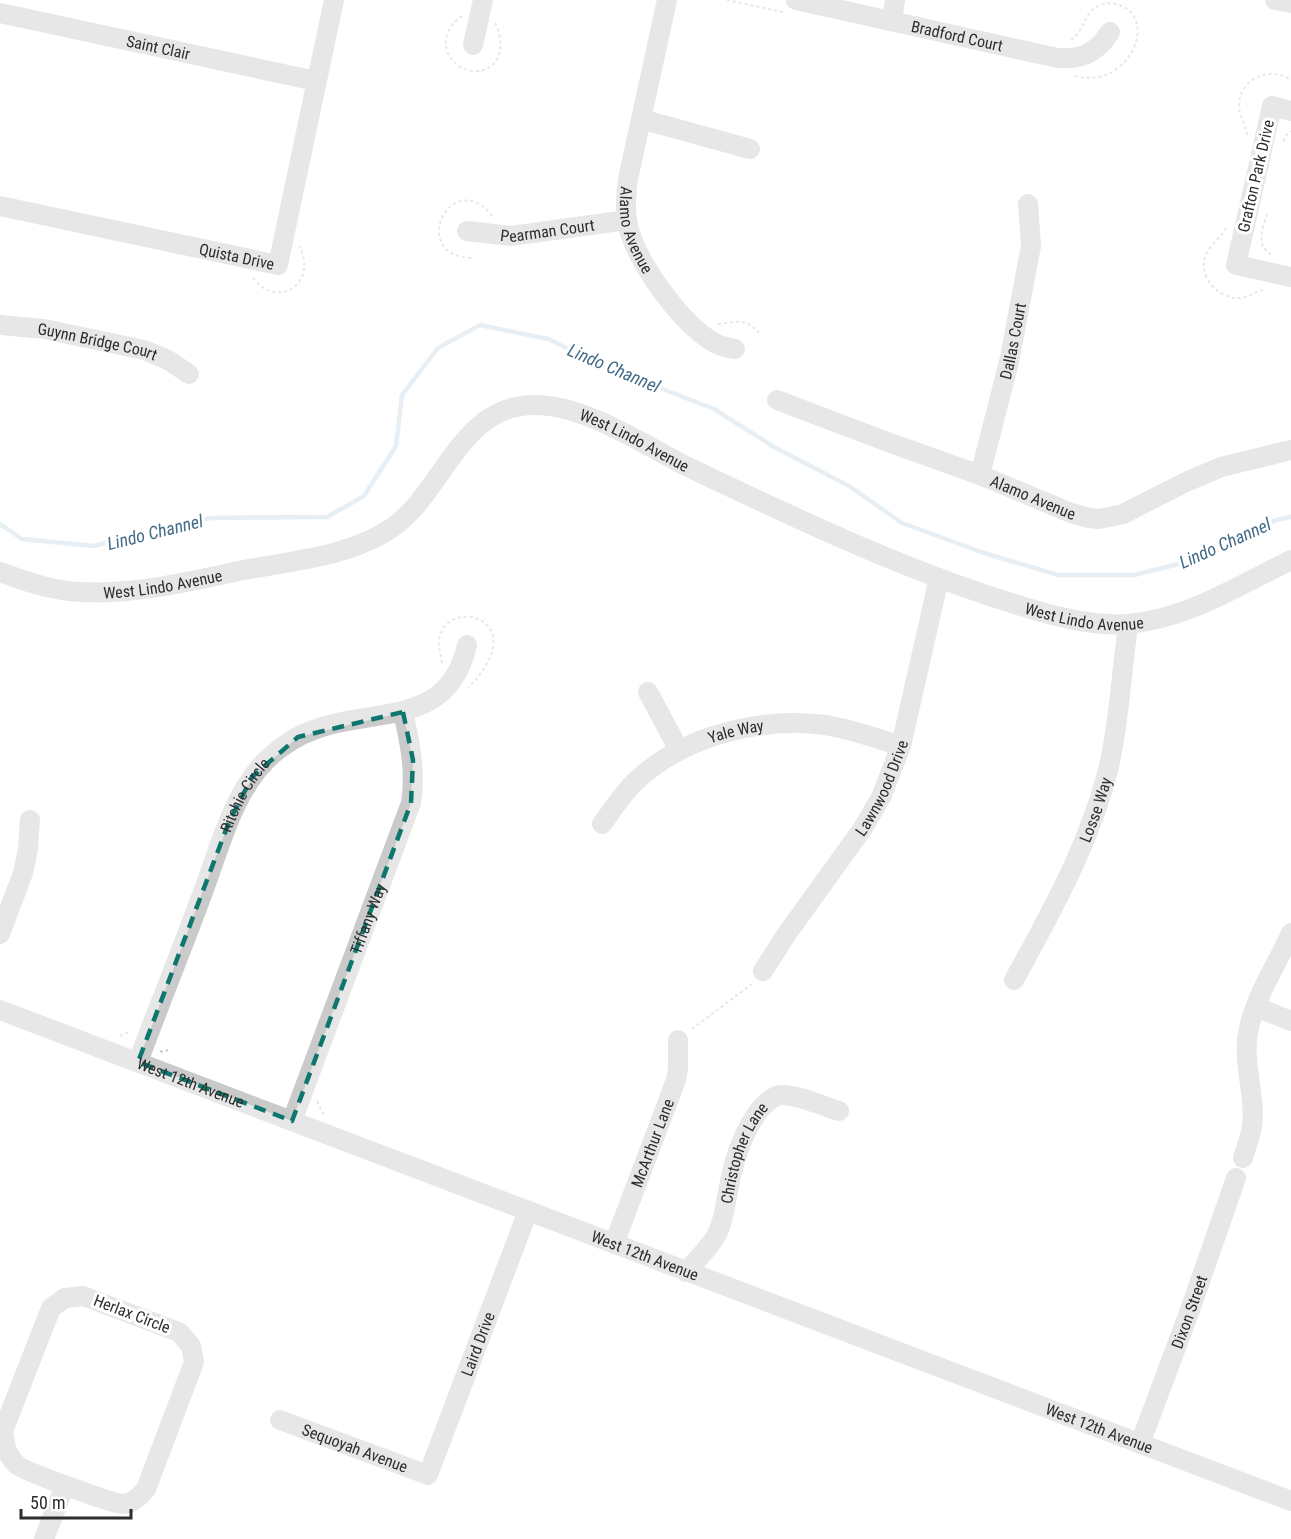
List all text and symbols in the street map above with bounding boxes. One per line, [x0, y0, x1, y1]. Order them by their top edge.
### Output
street label: Bradford Court [910, 16, 1005, 55]
street label: Saint Clair [125, 31, 192, 63]
street label: Grafton Park Drive [1234, 118, 1278, 234]
street label: Alamo Avenue [616, 186, 657, 277]
street label: Pearman Court [499, 215, 596, 246]
street label: Quista Drive [197, 239, 276, 273]
street label: Dallas Court [995, 301, 1030, 381]
street label: Guynn Bridge Court [37, 319, 161, 364]
water label: Lindo Channel [565, 339, 664, 397]
street label: West Lindo Avenue [577, 405, 692, 475]
street label: Alamo Avenue [988, 471, 1078, 523]
water label: Lindo Channel [105, 510, 206, 554]
water label: Lindo Channel [1176, 513, 1275, 573]
street label: West Lindo Avenue [103, 565, 224, 602]
street label: West Lindo Avenue [1023, 598, 1145, 634]
street label: Yale Way [705, 716, 765, 747]
street label: Lawnwood Drive [851, 738, 911, 839]
street label: Ritchie Circle [216, 754, 273, 835]
street label: Losse Way [1075, 775, 1115, 845]
street label: Tiffany Way [346, 880, 390, 957]
street label: West 12th Avenue [134, 1054, 247, 1112]
street label: McArthur Lane [627, 1096, 678, 1190]
street label: Christopher Lane [716, 1098, 771, 1205]
street label: West 12th Avenue [589, 1226, 701, 1284]
street label: Dixon Street [1167, 1272, 1211, 1351]
street label: Herlax Circle [91, 1291, 173, 1337]
street label: Laird Drive [457, 1309, 498, 1379]
street label: West 12th Avenue [1043, 1399, 1155, 1457]
street label: Sequoyah Avenue [300, 1420, 410, 1476]
scale bar [21, 1482, 130, 1520]
text: 50 m [30, 1492, 65, 1513]

